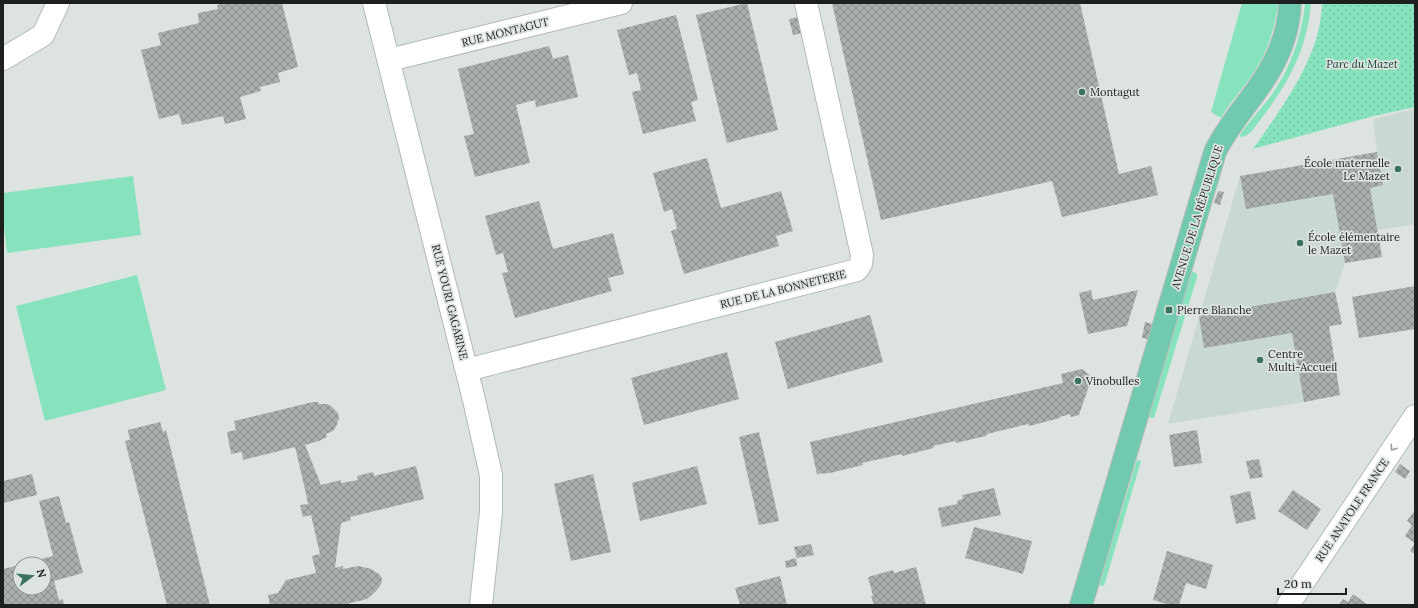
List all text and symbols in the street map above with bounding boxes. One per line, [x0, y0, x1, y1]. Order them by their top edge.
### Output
street label: RUE MONTAGUT [460, 14, 550, 50]
park label: Parc du Mazet [1326, 57, 1398, 71]
place label: Montagut [1090, 85, 1141, 99]
marker: Montagut [1077, 87, 1087, 97]
street label: AVENUE DE LA RÉPUBLIQUE [1168, 143, 1226, 292]
place label: École maternelle Le Mazet [1304, 156, 1391, 183]
marker: École maternelle Le Mazet [1393, 164, 1403, 174]
place label: École élémentaire le Mazet [1308, 230, 1400, 257]
marker: École élémentaire le Mazet [1295, 238, 1305, 248]
street label: RUE YOURI GAGARINE [429, 243, 471, 361]
street label: RUE DE LA BONNETERIE [719, 267, 848, 311]
place label: Pierre Blanche [1177, 303, 1252, 317]
marker: Pierre Blanche [1164, 305, 1174, 315]
place label: Centre Multi-Accueil [1268, 347, 1337, 374]
marker: Centre Multi-Accueil [1255, 355, 1265, 365]
place label: Vinobulles [1085, 374, 1139, 388]
marker: Vinobulles [1073, 376, 1083, 386]
one-way arrow [1390, 444, 1398, 451]
street label: RUE ANATOLE FRANCE [1312, 456, 1392, 564]
north arrow [12, 556, 52, 596]
text: N [34, 567, 50, 580]
scale bar [1278, 570, 1346, 596]
text: 20 m [1284, 576, 1312, 591]

